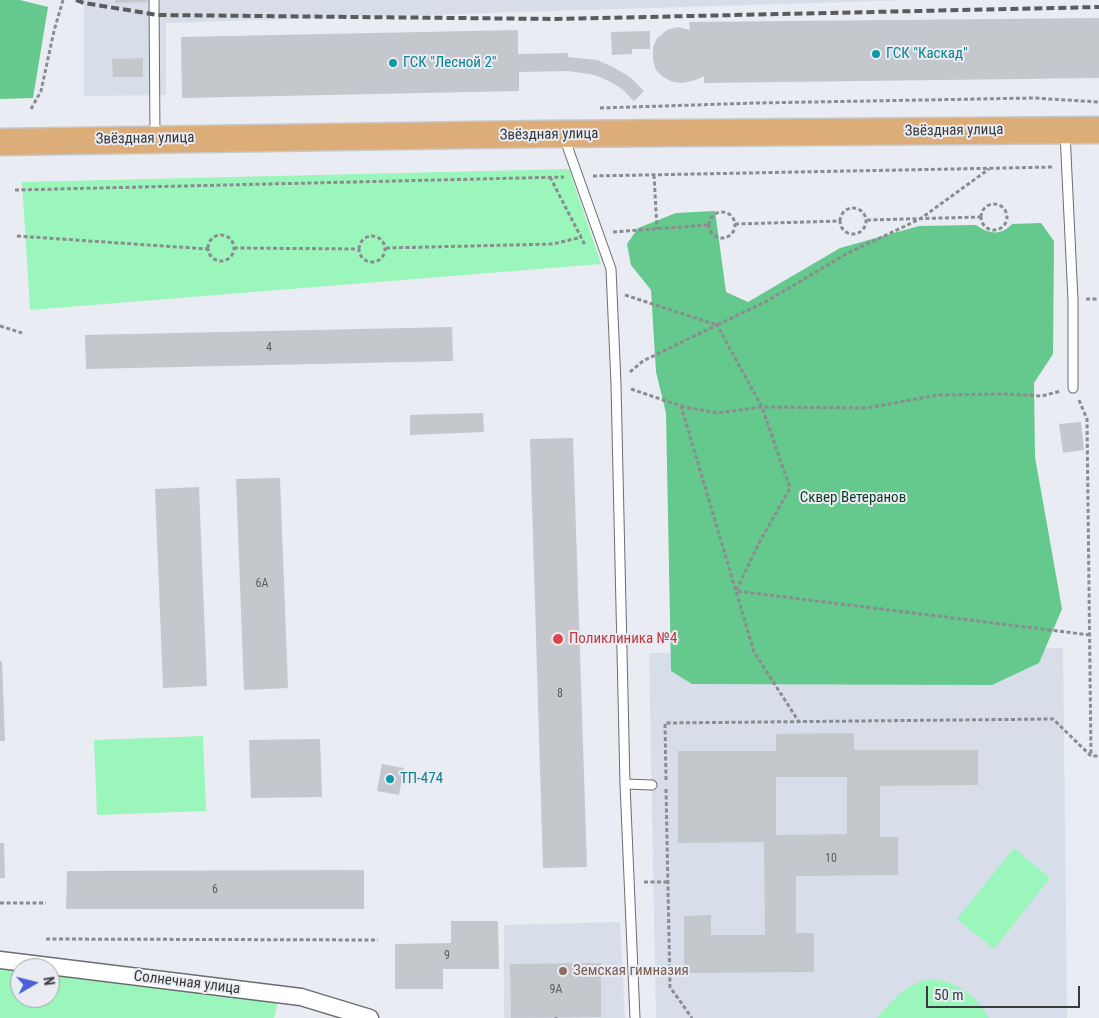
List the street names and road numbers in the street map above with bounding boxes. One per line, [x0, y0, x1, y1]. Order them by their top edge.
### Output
street label: Звёздная улица [904, 121, 1004, 141]
street label: Звёздная улица [499, 125, 599, 145]
street label: Звёздная улица [95, 129, 195, 149]
street label: Солнечная улица [133, 968, 241, 998]

